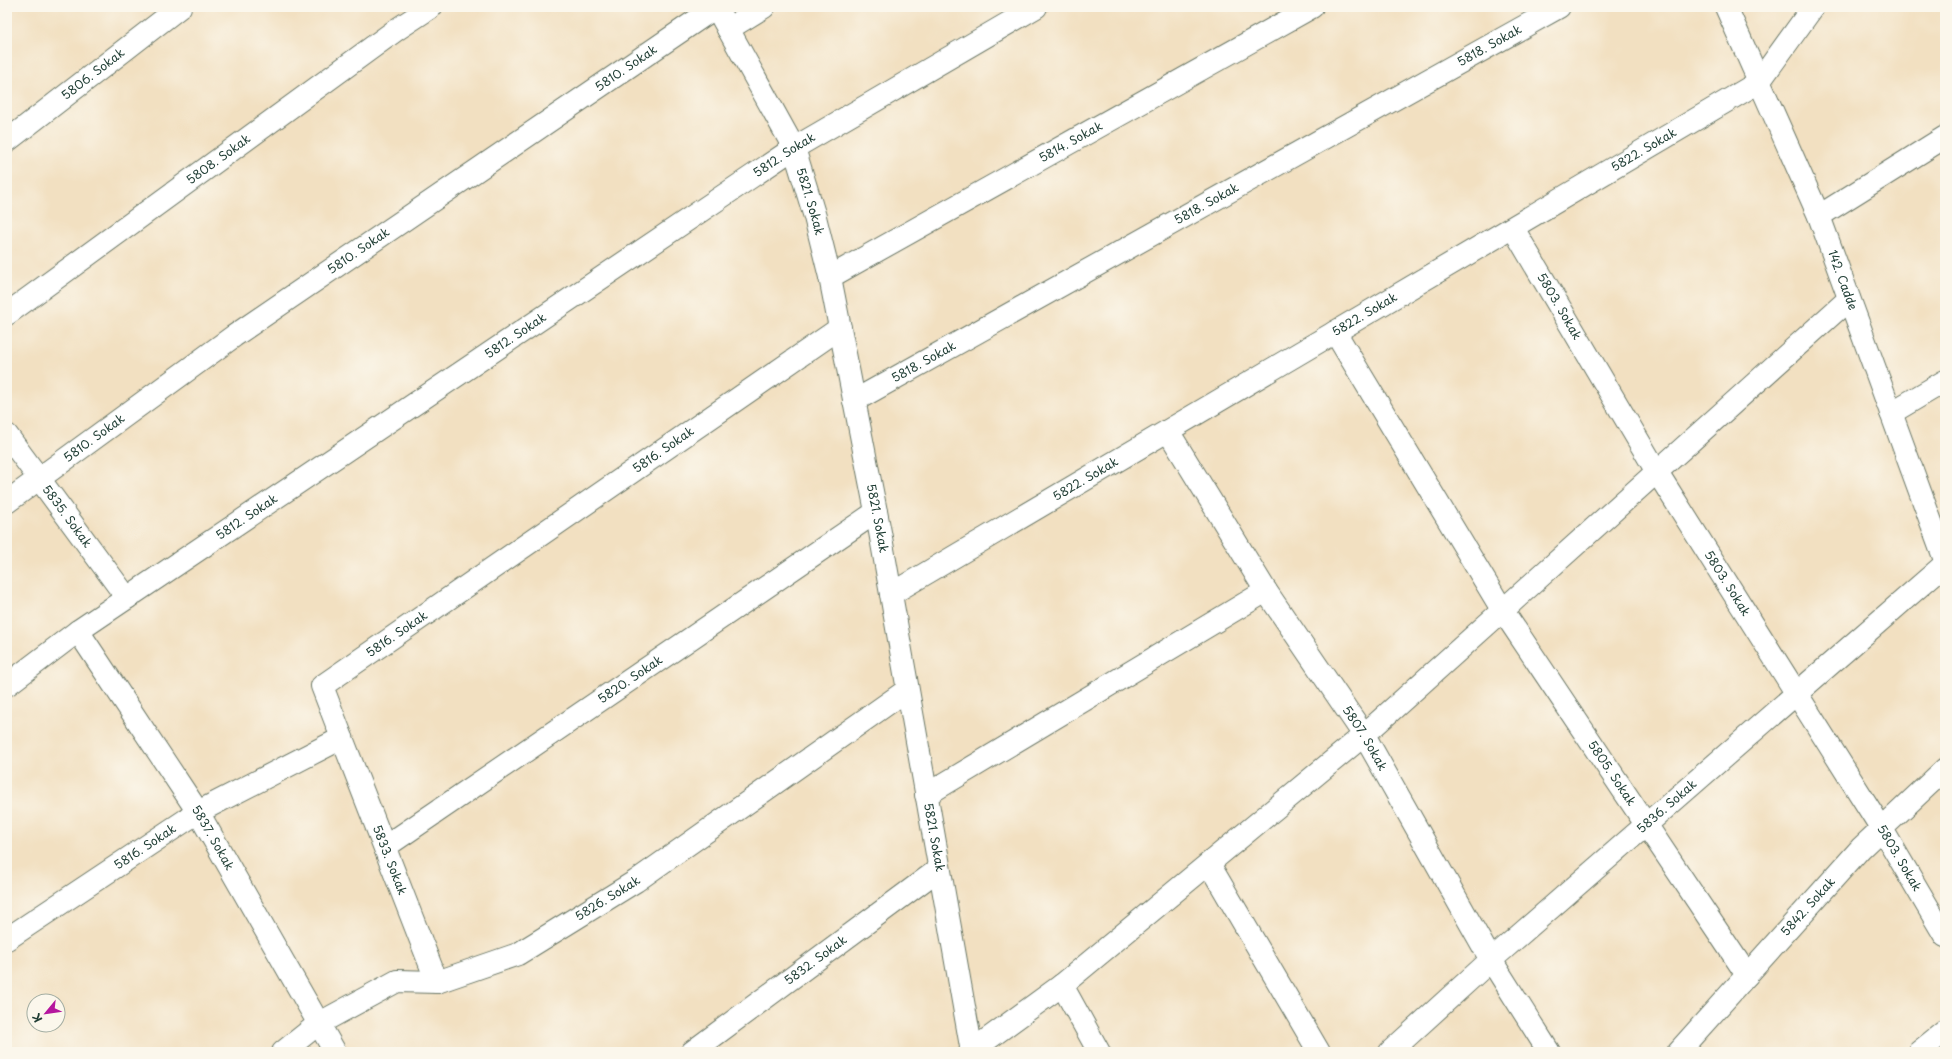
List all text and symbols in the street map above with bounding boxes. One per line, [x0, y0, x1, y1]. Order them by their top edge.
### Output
street label: 5818. Sokak [1454, 20, 1525, 70]
street label: 5810. Sokak [591, 40, 660, 95]
street label: 5806. Sokak [57, 43, 128, 104]
street label: 5814. Sokak [1035, 116, 1106, 166]
street label: 5822. Sokak [1607, 123, 1680, 175]
street label: 5812. Sokak [749, 127, 818, 181]
street label: 5808. Sokak [182, 129, 254, 188]
street label: 5821. Sokak [792, 165, 829, 237]
street label: 5818. Sokak [1171, 178, 1242, 228]
street label: 5810. Sokak [323, 222, 393, 278]
street label: 142. Cadde [1824, 247, 1863, 312]
street label: 5803. Sokak [1533, 269, 1587, 343]
street label: 5822. Sokak [1328, 287, 1400, 340]
street label: 5812. Sokak [481, 308, 549, 362]
street label: 5818. Sokak [888, 336, 959, 386]
street label: 5810. Sokak [59, 409, 128, 466]
street label: 5816. Sokak [629, 422, 697, 477]
street label: 5822. Sokak [1049, 452, 1121, 505]
street label: 5835. Sokak [38, 481, 97, 551]
street label: 5821. Sokak [863, 482, 894, 554]
street label: 5812. Sokak [212, 489, 281, 543]
street label: 5803. Sokak [1701, 547, 1756, 619]
street label: 5816. Sokak [362, 606, 431, 661]
street label: 5820. Sokak [594, 650, 666, 707]
street label: 5807. Sokak [1339, 702, 1392, 774]
street label: 5805. Sokak [1584, 736, 1641, 809]
street label: 5836. Sokak [1632, 775, 1700, 837]
street label: 5837. Sokak [188, 801, 239, 873]
street label: 5821. Sokak [920, 801, 950, 873]
street label: 5816. Sokak [110, 819, 179, 873]
street label: 5803. Sokak [1873, 821, 1927, 894]
street label: 5833. Sokak [369, 822, 412, 897]
street label: 5826. Sokak [571, 871, 644, 925]
street label: 5842. Sokak [1776, 873, 1839, 940]
street label: 5832. Sokak [780, 930, 850, 989]
north arrow [26, 993, 66, 1033]
text: K [27, 1010, 46, 1026]

